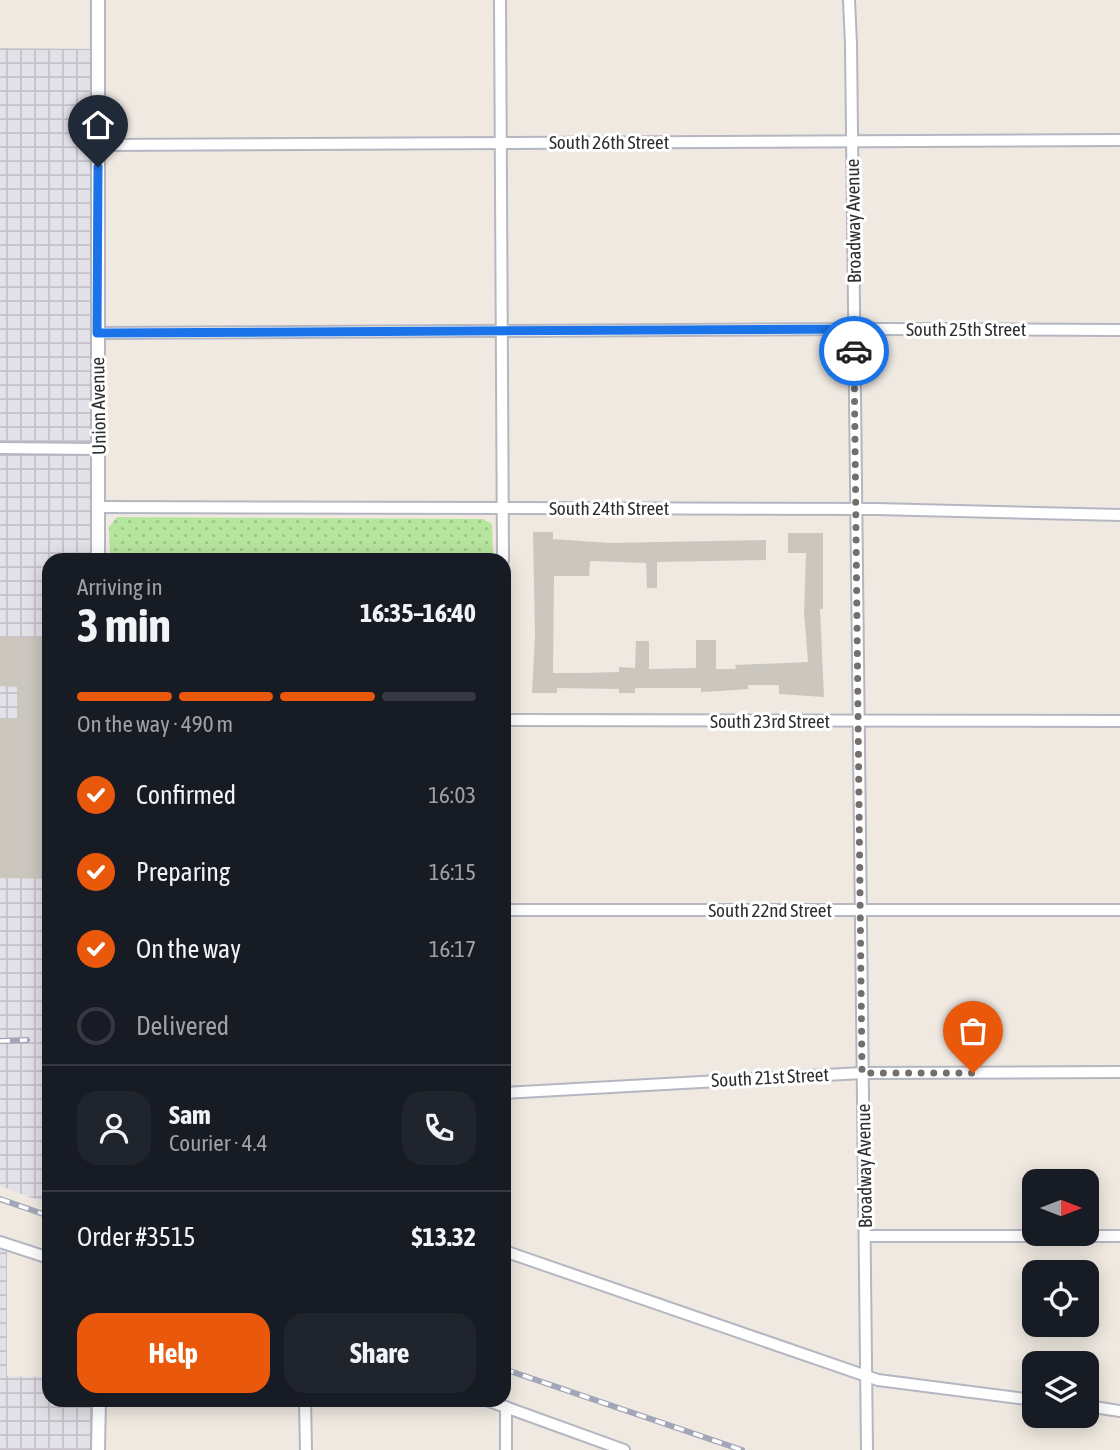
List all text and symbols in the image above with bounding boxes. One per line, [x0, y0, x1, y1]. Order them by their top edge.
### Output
pin [68, 95, 128, 167]
icon: home [79, 106, 117, 144]
street label: South 26th Street [549, 131, 669, 153]
street label: Broadway Avenue [841, 159, 865, 283]
courier [819, 316, 889, 386]
street label: South 25th Street [906, 318, 1026, 340]
icon: car [835, 332, 873, 370]
street label: Union Avenue [86, 357, 110, 455]
street label: South 24th Street [549, 497, 669, 519]
text: Arriving in [77, 574, 163, 600]
text: 16:35–16:40 [360, 598, 476, 628]
text: 3 min [77, 599, 171, 652]
street label: South 23rd Street [710, 710, 830, 732]
text: On the way · 490 m [77, 711, 233, 737]
icon: check [77, 776, 115, 814]
text: Confirmed [136, 780, 236, 810]
text: 16:03 [428, 782, 476, 808]
icon: check [77, 853, 115, 891]
text: Preparing [136, 857, 230, 887]
text: 16:15 [429, 859, 476, 885]
street label: South 22nd Street [708, 899, 832, 921]
icon: check [77, 930, 115, 968]
text: On the way [136, 934, 241, 964]
text: 16:17 [429, 936, 476, 962]
pin [943, 1001, 1003, 1073]
text: Delivered [136, 1011, 229, 1041]
icon: bag [954, 1012, 992, 1050]
street label: South 21st Street [711, 1063, 829, 1091]
button: person [77, 1091, 151, 1165]
button: phone [402, 1091, 476, 1165]
text: Sam [169, 1100, 211, 1130]
street label: Broadway Avenue [852, 1104, 876, 1228]
text: Courier · 4.4 [169, 1130, 268, 1156]
north arrow [1022, 1169, 1099, 1246]
map controls [1022, 1169, 1099, 1428]
text: Order #3515 [77, 1222, 196, 1252]
text: $13.32 [412, 1222, 476, 1252]
button: locate [1022, 1260, 1099, 1337]
button: Help [77, 1313, 270, 1393]
button: Share [284, 1313, 476, 1393]
button: layers [1022, 1351, 1099, 1428]

